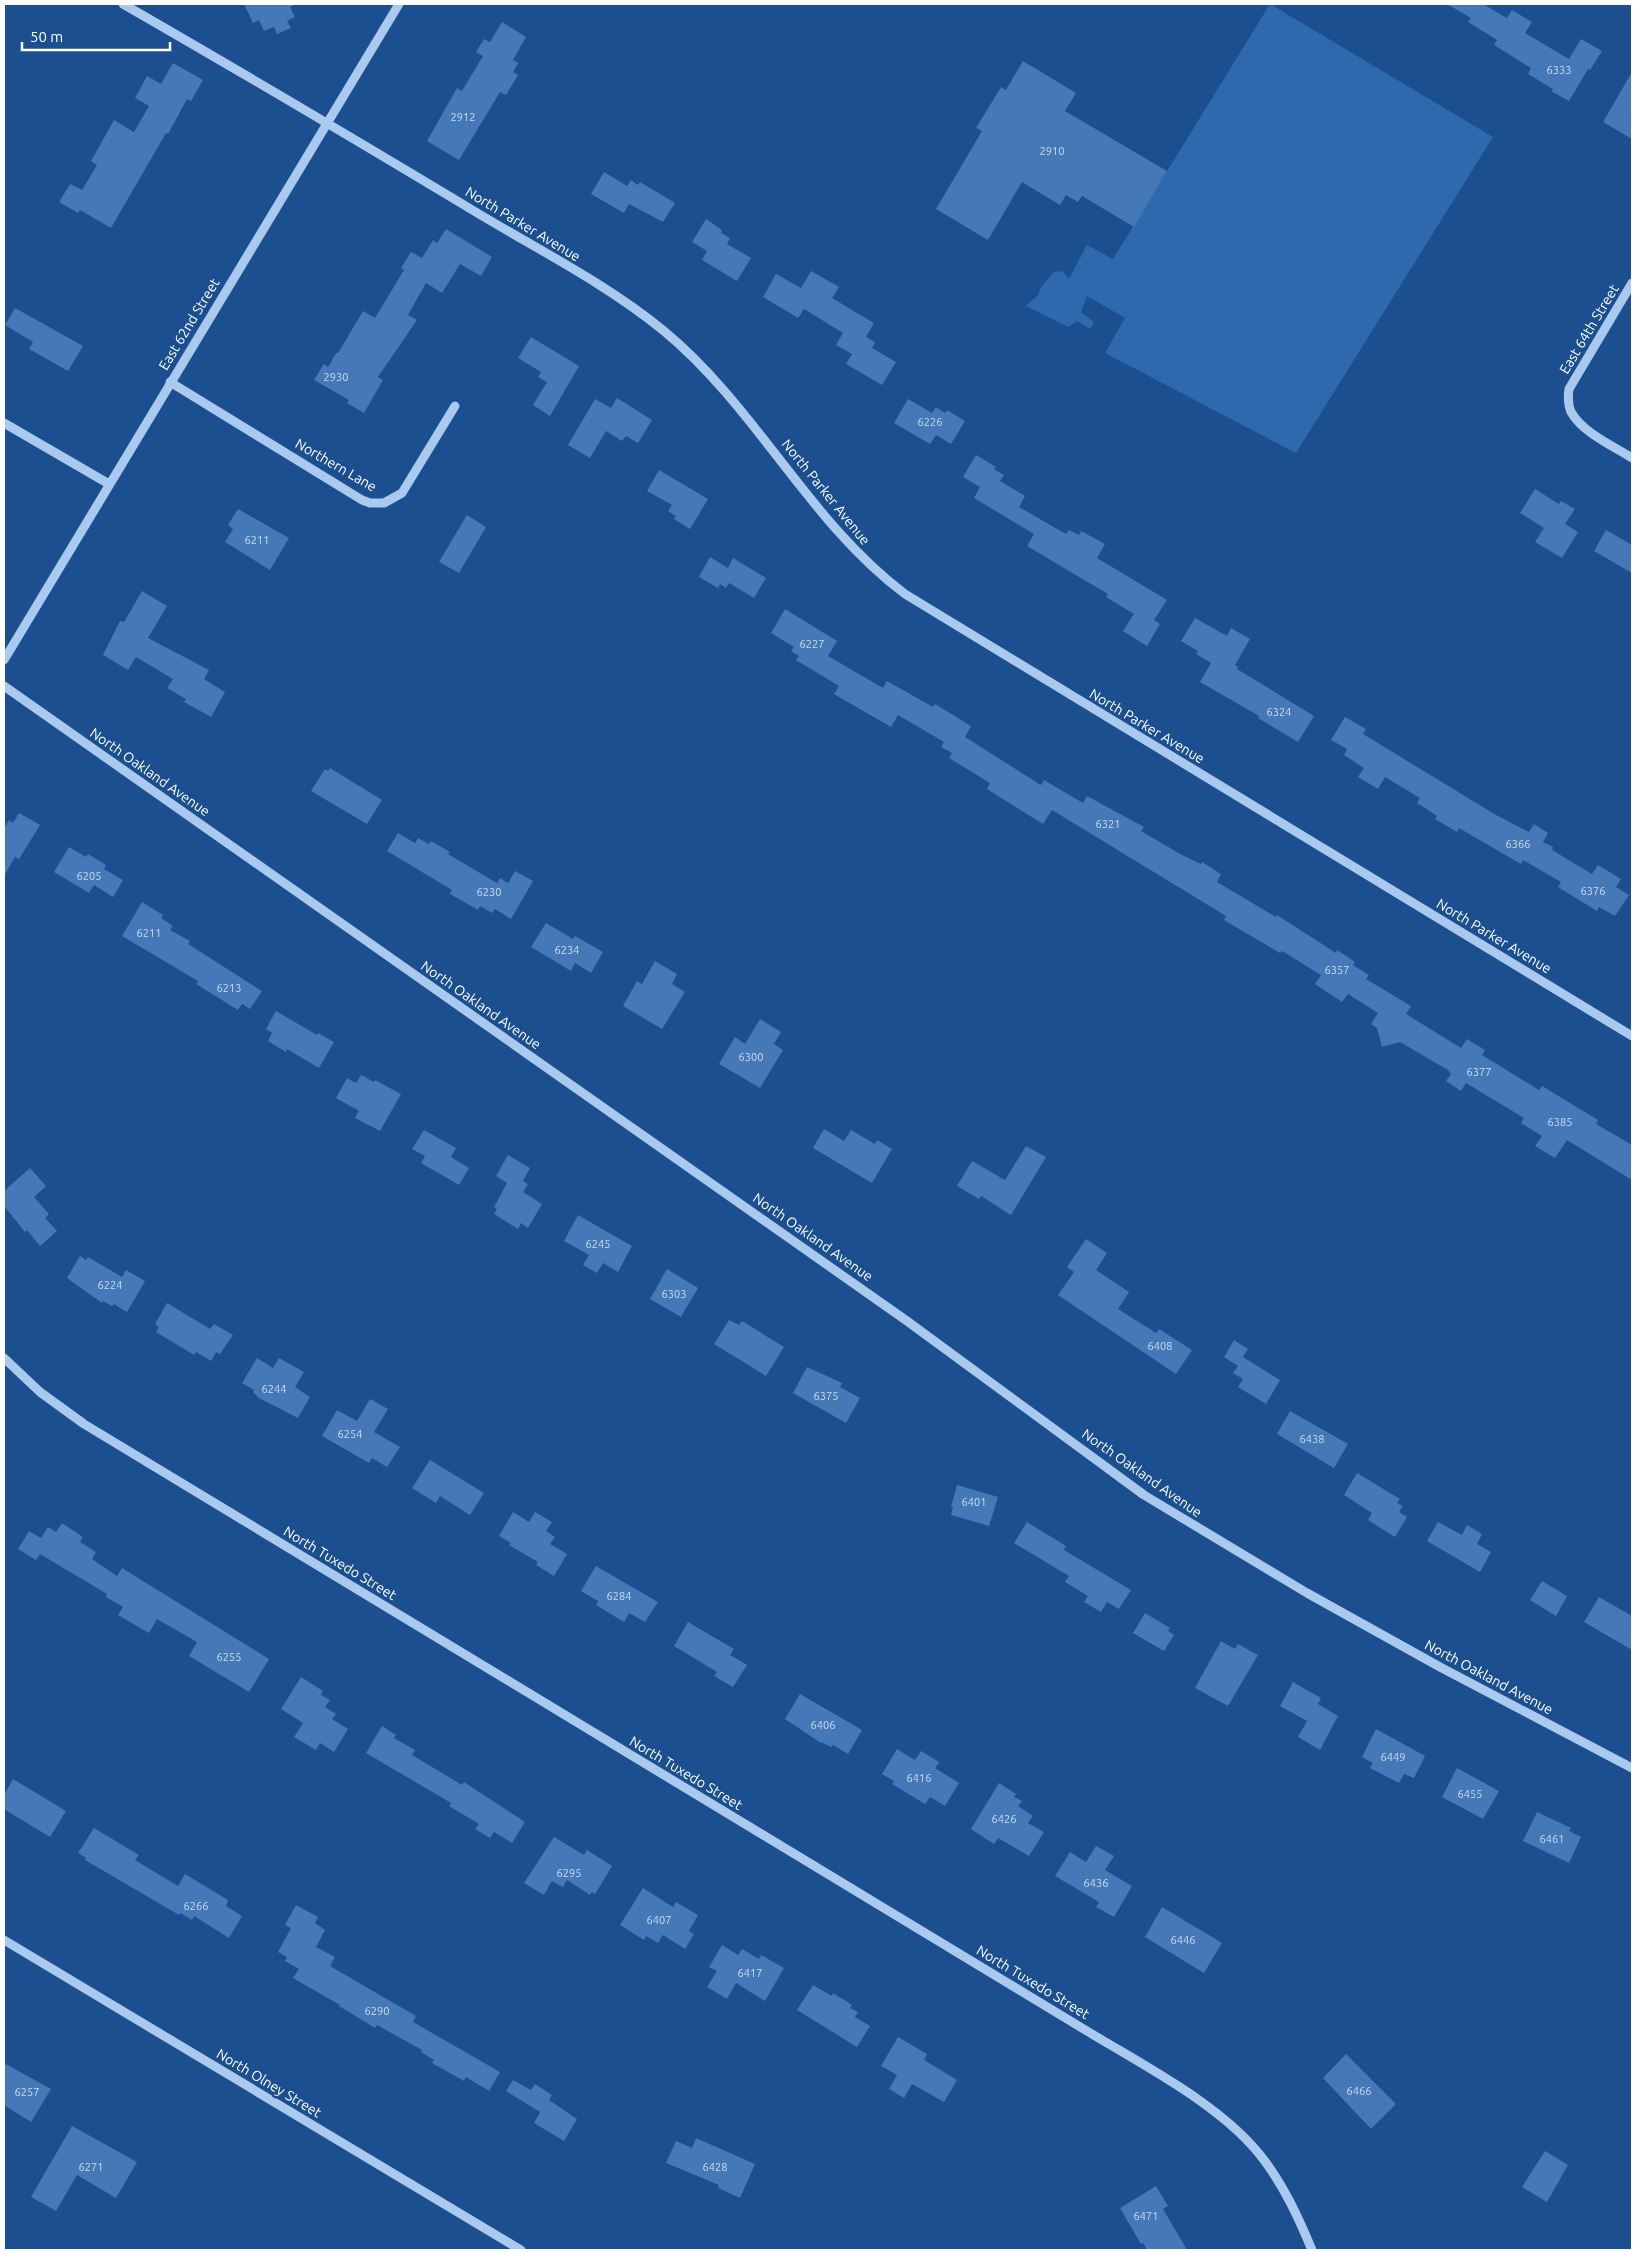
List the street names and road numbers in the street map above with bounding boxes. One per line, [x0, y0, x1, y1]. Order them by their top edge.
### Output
street label: North Parker Avenue [463, 183, 583, 265]
street label: East 62nd Street [155, 275, 223, 373]
street label: East 64th Street [1556, 281, 1622, 377]
street label: Northern Lane [292, 435, 380, 495]
street label: North Parker Avenue [779, 436, 873, 548]
street label: North Parker Avenue [1087, 685, 1207, 767]
street label: North Oakland Avenue [87, 724, 213, 820]
street label: North Parker Avenue [1434, 895, 1554, 977]
street label: North Oakland Avenue [418, 957, 544, 1053]
street label: North Oakland Avenue [750, 1189, 876, 1285]
street label: North Oakland Avenue [1079, 1425, 1205, 1521]
street label: North Tuxedo Street [281, 1523, 400, 1603]
street label: North Oakland Avenue [1422, 1636, 1556, 1718]
street label: North Tuxedo Street [627, 1733, 746, 1813]
street label: North Tuxedo Street [974, 1942, 1093, 2022]
street label: North Olney Street [214, 2045, 325, 2121]

